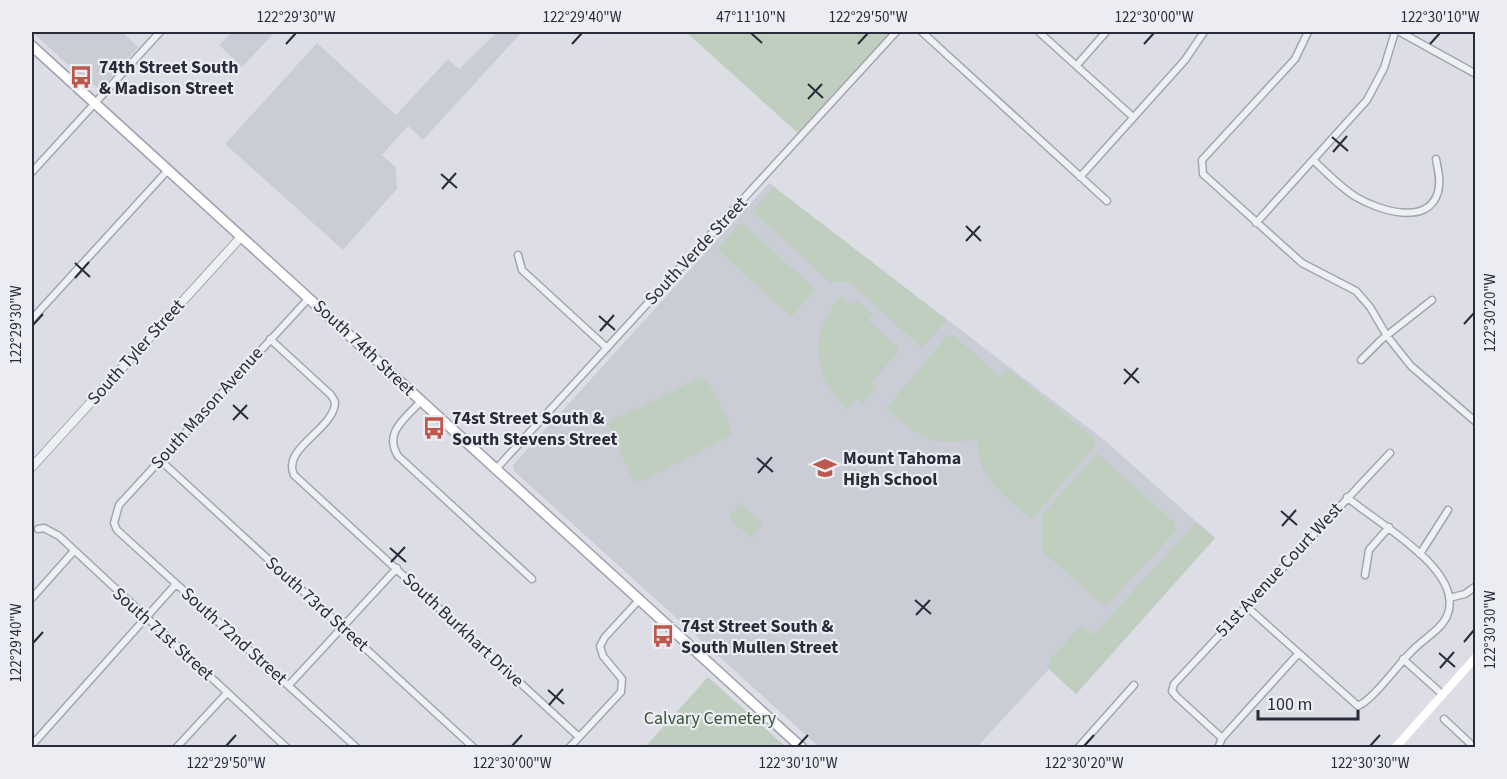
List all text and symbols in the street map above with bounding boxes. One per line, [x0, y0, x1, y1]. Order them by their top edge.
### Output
text: 122°29'30"W [256, 7, 336, 28]
text: 122°29'40"W [542, 7, 622, 28]
text: 47°11'10"N [716, 7, 786, 28]
text: 122°29'50"W [828, 7, 908, 28]
text: 122°30'00"W [1114, 7, 1194, 28]
text: 122°30'10"W [1400, 7, 1480, 28]
place label: 74th Street South & Madison Street [99, 55, 239, 101]
bus stop icon: 74th Street South & Madison Street [68, 64, 94, 90]
street label: South Verde Street [639, 191, 753, 311]
text: 122°30'20"W [1480, 273, 1501, 353]
text: 122°29'30"W [6, 285, 27, 365]
street label: South Tyler Street [82, 294, 190, 410]
street label: South 74th Street [308, 294, 420, 402]
street label: South Mason Avenue [145, 341, 269, 475]
place label: 74st Street South & South Stevens Street [452, 406, 618, 452]
bus stop icon: 74st Street South & South Stevens Street [421, 415, 447, 441]
place label: Mount Tahoma High School [843, 446, 961, 492]
school or university icon: Mount Tahoma High School [812, 455, 838, 481]
street label: 51st Avenue Court West [1210, 497, 1348, 643]
street label: South 73rd Street [260, 551, 374, 657]
street label: South Burkhart Drive [397, 567, 529, 693]
street label: South 71st Street [107, 582, 219, 686]
street label: South 72nd Street [175, 582, 293, 690]
text: 122°30'30"W [1480, 590, 1501, 670]
text: 122°29'40"W [6, 603, 27, 683]
place label: 74st Street South & South Mullen Street [681, 614, 838, 660]
bus stop icon: 74st Street South & South Mullen Street [650, 623, 676, 649]
scale bar [1258, 683, 1358, 721]
text: 100 m [1267, 692, 1312, 717]
park label: Calvary Cemetery [644, 706, 777, 731]
text: 122°29'50"W [186, 753, 266, 774]
text: 122°30'00"W [472, 753, 552, 774]
text: 122°30'10"W [758, 753, 838, 774]
text: 122°30'20"W [1044, 753, 1124, 774]
text: 122°30'30"W [1330, 753, 1410, 774]

